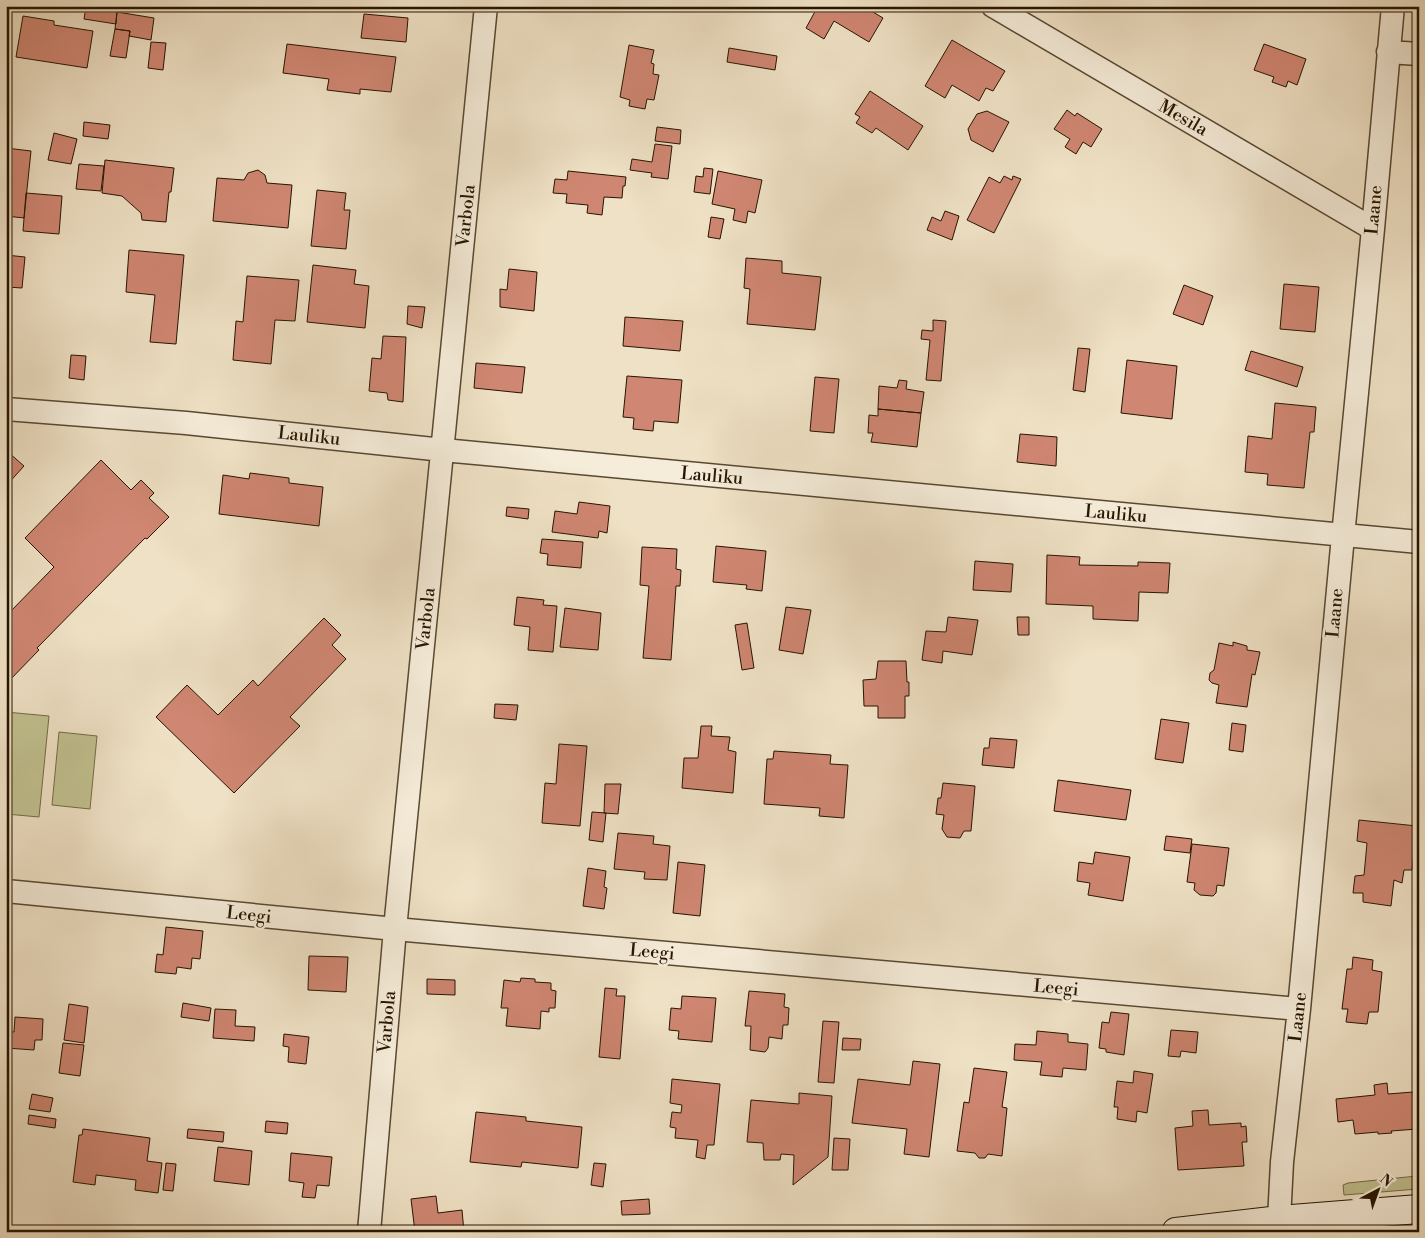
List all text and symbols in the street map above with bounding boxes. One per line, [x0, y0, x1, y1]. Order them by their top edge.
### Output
street label: Mesila [1154, 95, 1213, 142]
street label: Varbola [451, 183, 481, 249]
street label: Laane [1360, 184, 1388, 236]
street label: Lauliku [277, 421, 342, 451]
street label: Lauliku [680, 462, 745, 490]
street label: Lauliku [1084, 500, 1149, 528]
street label: Varbola [411, 586, 441, 652]
street label: Laane [1321, 587, 1349, 639]
street label: Leegi [225, 901, 273, 929]
street label: Leegi [628, 939, 676, 965]
street label: Leegi [1032, 975, 1080, 1001]
street label: Varbola [373, 989, 401, 1055]
street label: Laane [1284, 991, 1312, 1043]
north arrow [1352, 1166, 1402, 1216]
text: N [1376, 1171, 1396, 1191]

